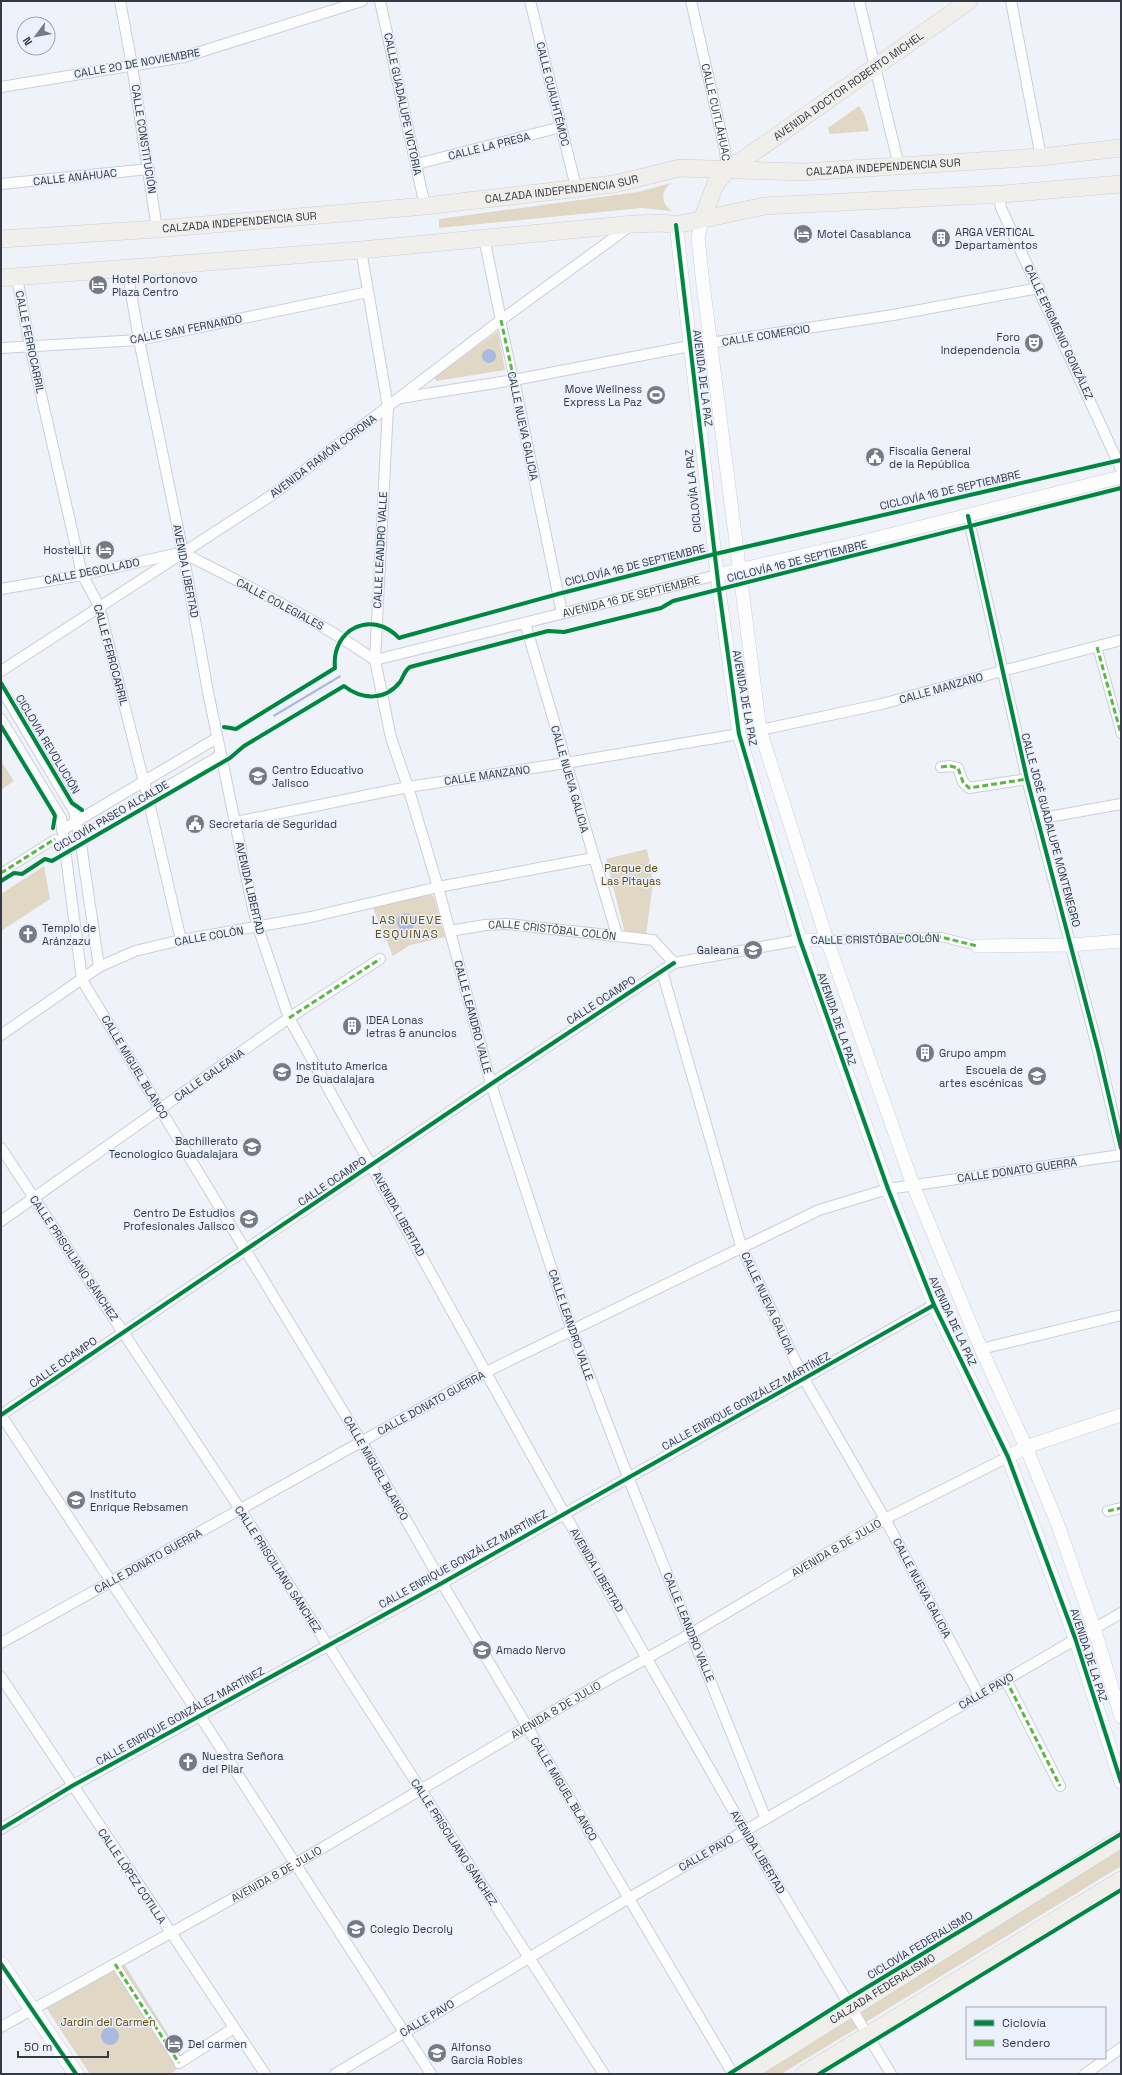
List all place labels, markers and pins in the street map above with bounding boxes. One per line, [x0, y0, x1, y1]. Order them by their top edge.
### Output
hotel icon: Motel Casablanca [792, 223, 814, 245]
place label: ARGA VERTICAL Departamentos [955, 225, 1038, 252]
place label: Motel Casablanca [817, 227, 912, 241]
building icon: ARGA VERTICAL Departamentos [930, 227, 952, 249]
place label: Hotel Portonovo Plaza Centro [112, 272, 198, 299]
hotel icon: Hotel Portonovo Plaza Centro [87, 274, 109, 296]
place label: Foro Independencia [941, 330, 1021, 357]
theatre icon: Foro Independencia [1023, 332, 1045, 354]
place label: Move Wellness Express La Paz [564, 382, 642, 409]
sports icon: Move Wellness Express La Paz [645, 384, 667, 406]
place label: Fiscalía General de la República [889, 444, 971, 471]
public building icon: Fiscalía General de la República [864, 446, 886, 468]
hotel icon: HostelLit [94, 539, 116, 561]
place label: HostelLit [43, 543, 91, 557]
place label: Centro Educativo Jalisco [272, 763, 364, 790]
school or university icon: Centro Educativo Jalisco [247, 765, 269, 787]
public building icon: Secretaría de Seguridad [184, 813, 206, 835]
place label: Secretaría de Seguridad [209, 817, 337, 831]
place label: Templo de Aránzazu [42, 921, 96, 948]
church icon: Templo de Aránzazu [17, 923, 39, 945]
school or university icon: Galeana [742, 939, 764, 961]
place label: Galeana [697, 943, 740, 957]
place label: IDEA Lonas letras & anuncios [366, 1013, 457, 1040]
building icon: IDEA Lonas letras & anuncios [341, 1015, 363, 1037]
building icon: Grupo ampm [914, 1042, 936, 1064]
place label: Grupo ampm [939, 1046, 1006, 1060]
place label: Instituto America De Guadalajara [296, 1059, 388, 1086]
school or university icon: Instituto America De Guadalajara [271, 1061, 293, 1083]
place label: Escuela de artes escénicas [939, 1063, 1023, 1090]
school or university icon: Escuela de artes escénicas [1026, 1065, 1048, 1087]
place label: Bachillerato Tecnologico Guadalajara [109, 1134, 239, 1161]
school or university icon: Bachillerato Tecnologico Guadalajara [241, 1136, 263, 1158]
place label: Centro De Estudios Profesionales Jalisco [123, 1206, 235, 1233]
school or university icon: Centro De Estudios Profesionales Jalisco [238, 1208, 260, 1230]
place label: Instituto Enrique Rebsamen [90, 1487, 188, 1514]
school or university icon: Instituto Enrique Rebsamen [65, 1489, 87, 1511]
school or university icon: Amado Nervo [471, 1639, 493, 1661]
place label: Amado Nervo [496, 1643, 566, 1657]
place label: Nuestra Señora del Pilar [202, 1749, 284, 1776]
church icon: Nuestra Señora del Pilar [177, 1751, 199, 1773]
school or university icon: Colegio Decroly [345, 1918, 367, 1940]
place label: Colegio Decroly [370, 1922, 453, 1936]
hotel icon: Del carmen [163, 2033, 185, 2055]
place label: Del carmen [188, 2037, 247, 2051]
place label: Alfonso Garcia Robles [451, 2040, 523, 2067]
school or university icon: Alfonso Garcia Robles [426, 2042, 448, 2064]

